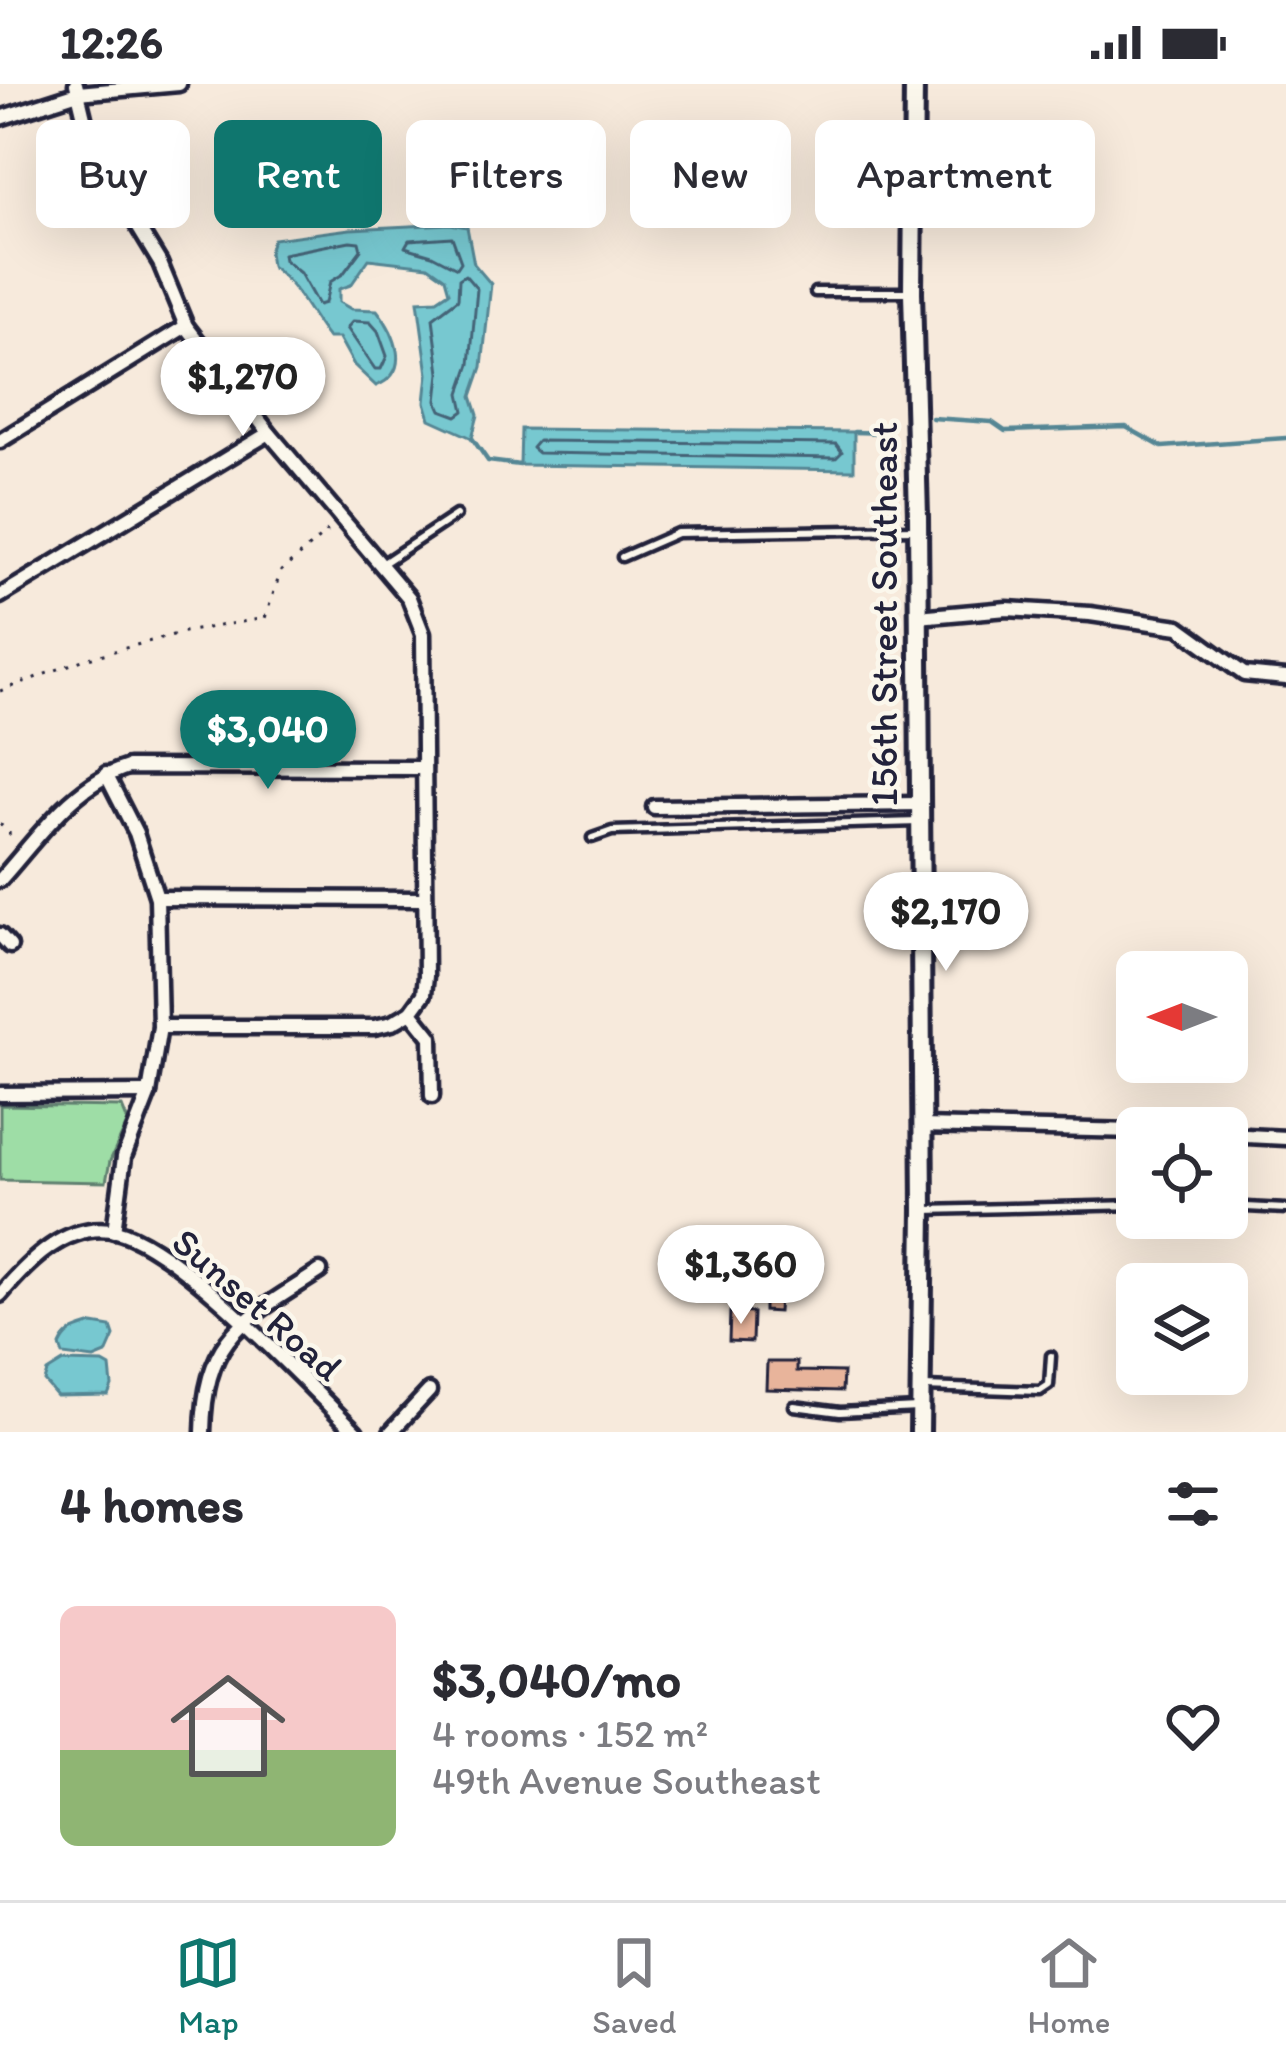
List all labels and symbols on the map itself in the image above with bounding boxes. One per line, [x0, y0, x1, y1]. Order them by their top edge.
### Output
pin: $1,270 [145, 337, 341, 439]
street label: 156th Street Southeast [860, 422, 907, 806]
pin: $3,040 [170, 690, 366, 792]
pin: $2,170 [848, 872, 1044, 974]
north arrow [1116, 951, 1248, 1083]
street label: Sunset Road [163, 1218, 353, 1391]
pin: $1,360 [643, 1225, 839, 1327]

